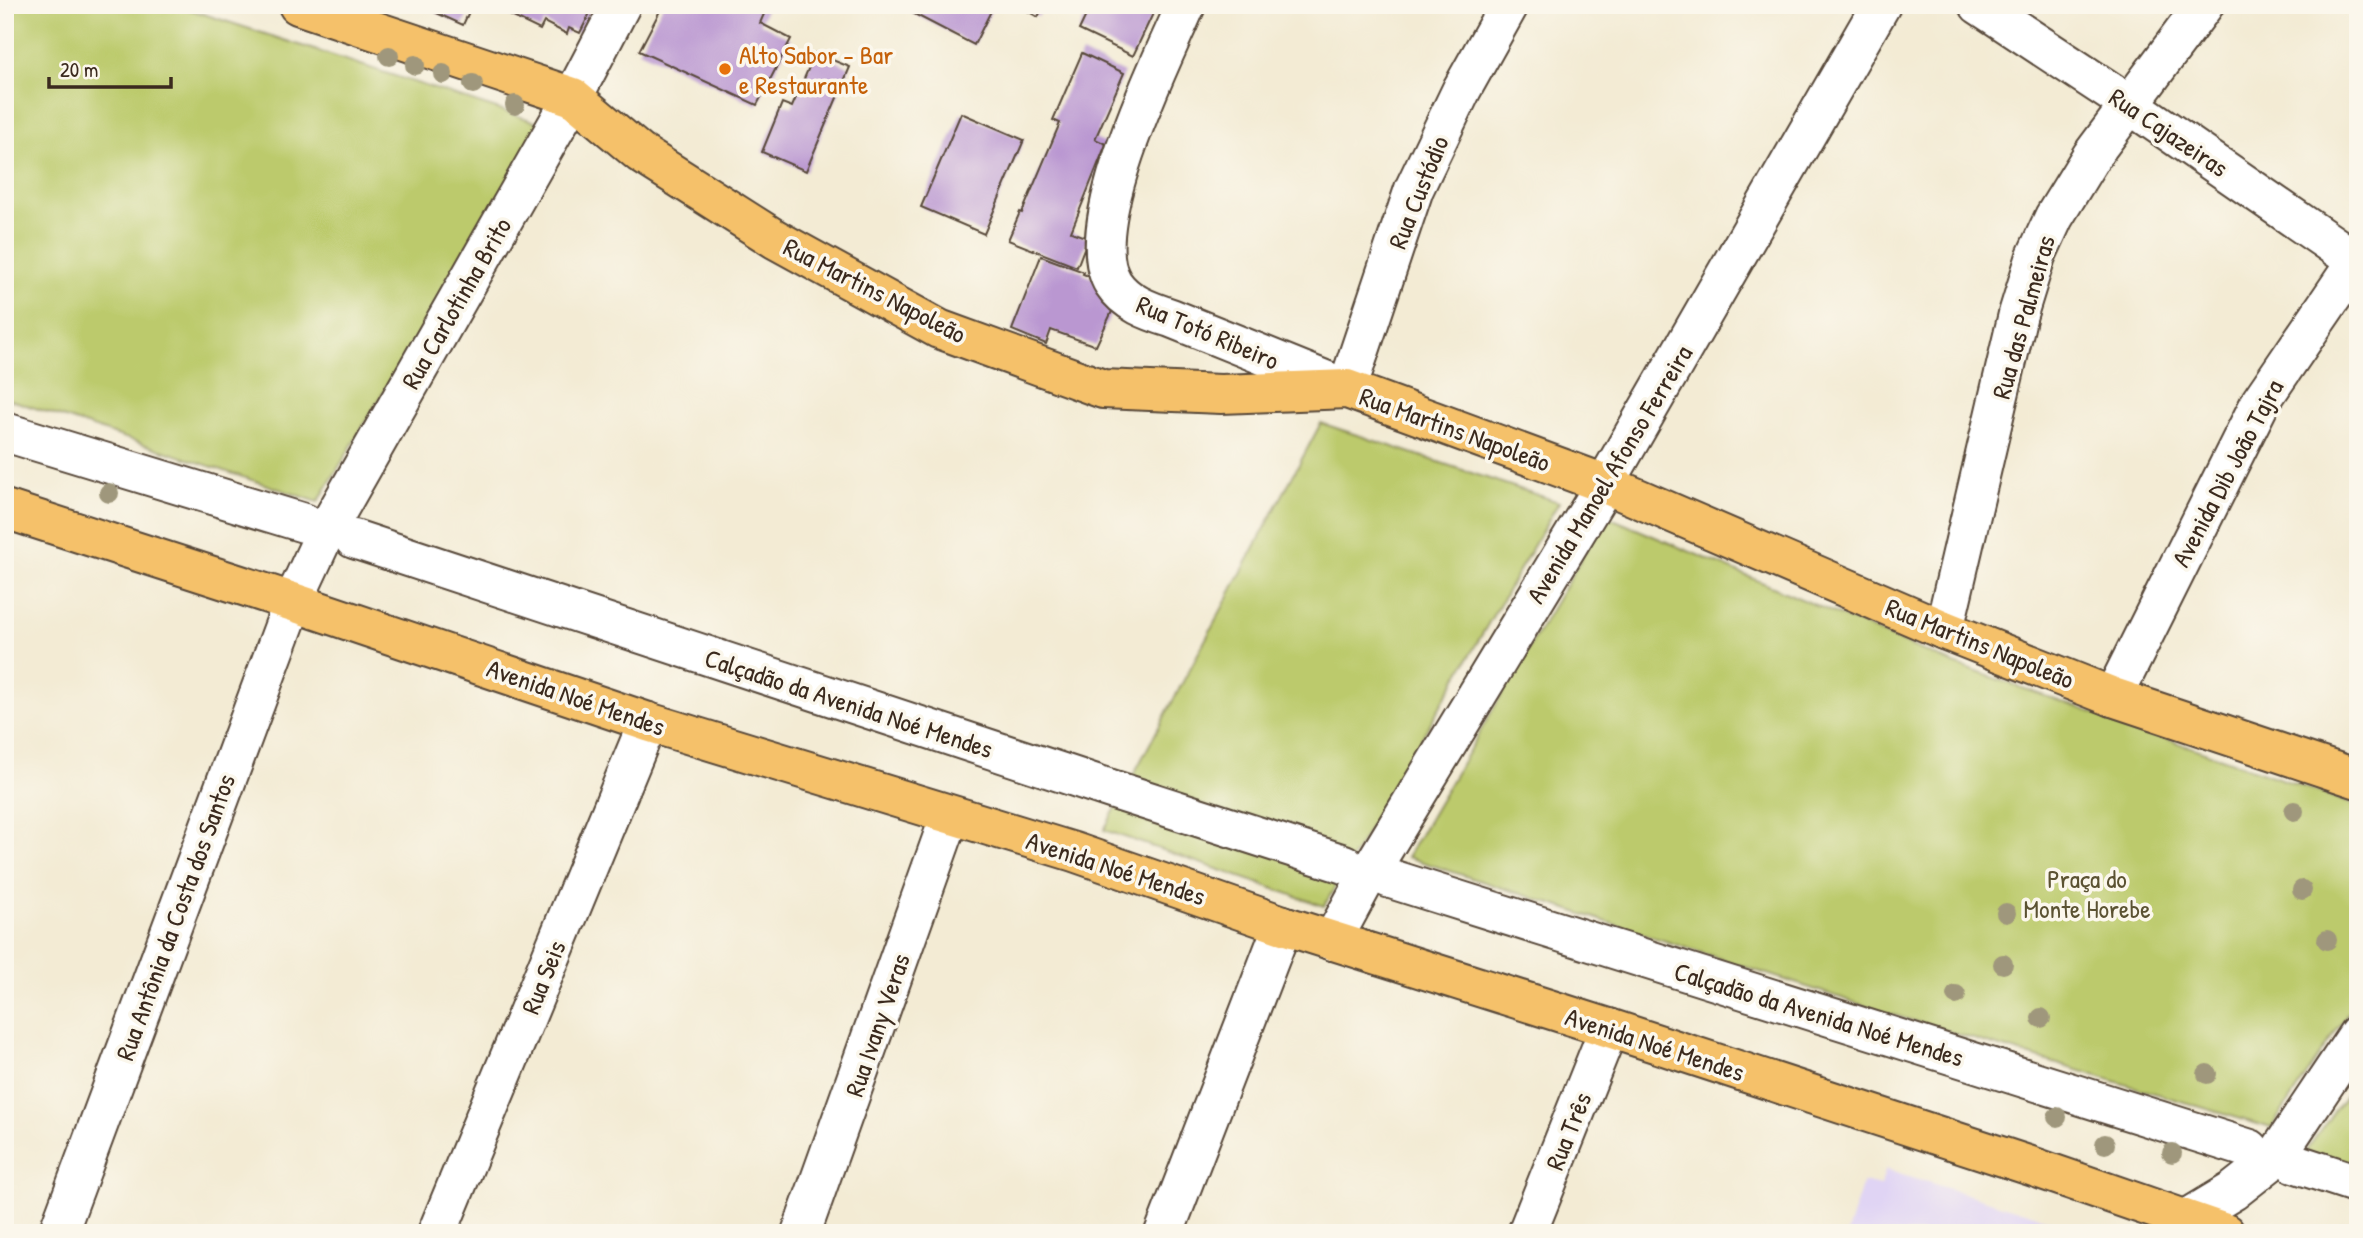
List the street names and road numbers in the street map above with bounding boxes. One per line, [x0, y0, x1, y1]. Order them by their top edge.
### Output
street label: Rua Cajazeiras [2103, 79, 2235, 185]
street label: Rua Custódio [1380, 130, 1456, 254]
street label: Rua Carlotinha Brito [393, 211, 519, 395]
street label: Rua Martins Napoleão [778, 229, 972, 351]
street label: Rua das Palmeiras [1983, 231, 2063, 403]
street label: Rua Totó Ribeiro [1131, 286, 1285, 378]
street label: Avenida Manoel Afonso Ferreira [1518, 338, 1700, 610]
street label: Avenida Dib João Tajra [2163, 373, 2291, 573]
street label: Rua Martins Napoleão [1355, 378, 1555, 480]
street label: Rua Martins Napoleão [1881, 589, 2079, 697]
street label: Calçadão da Avenida Noé Mendes [701, 640, 997, 766]
street label: Avenida Noé Mendes [482, 650, 670, 744]
street label: Rua Antônia da Costa dos Santos [107, 769, 243, 1065]
street label: Avenida Noé Mendes [1022, 823, 1210, 913]
street label: Rua Seis [512, 935, 574, 1019]
street label: Rua Ivany Veras [836, 949, 918, 1101]
street label: Calçadão da Avenida Noé Mendes [1670, 953, 1968, 1075]
street label: Avenida Noé Mendes [1561, 999, 1749, 1089]
street label: Rua Três [1537, 1087, 1599, 1175]

